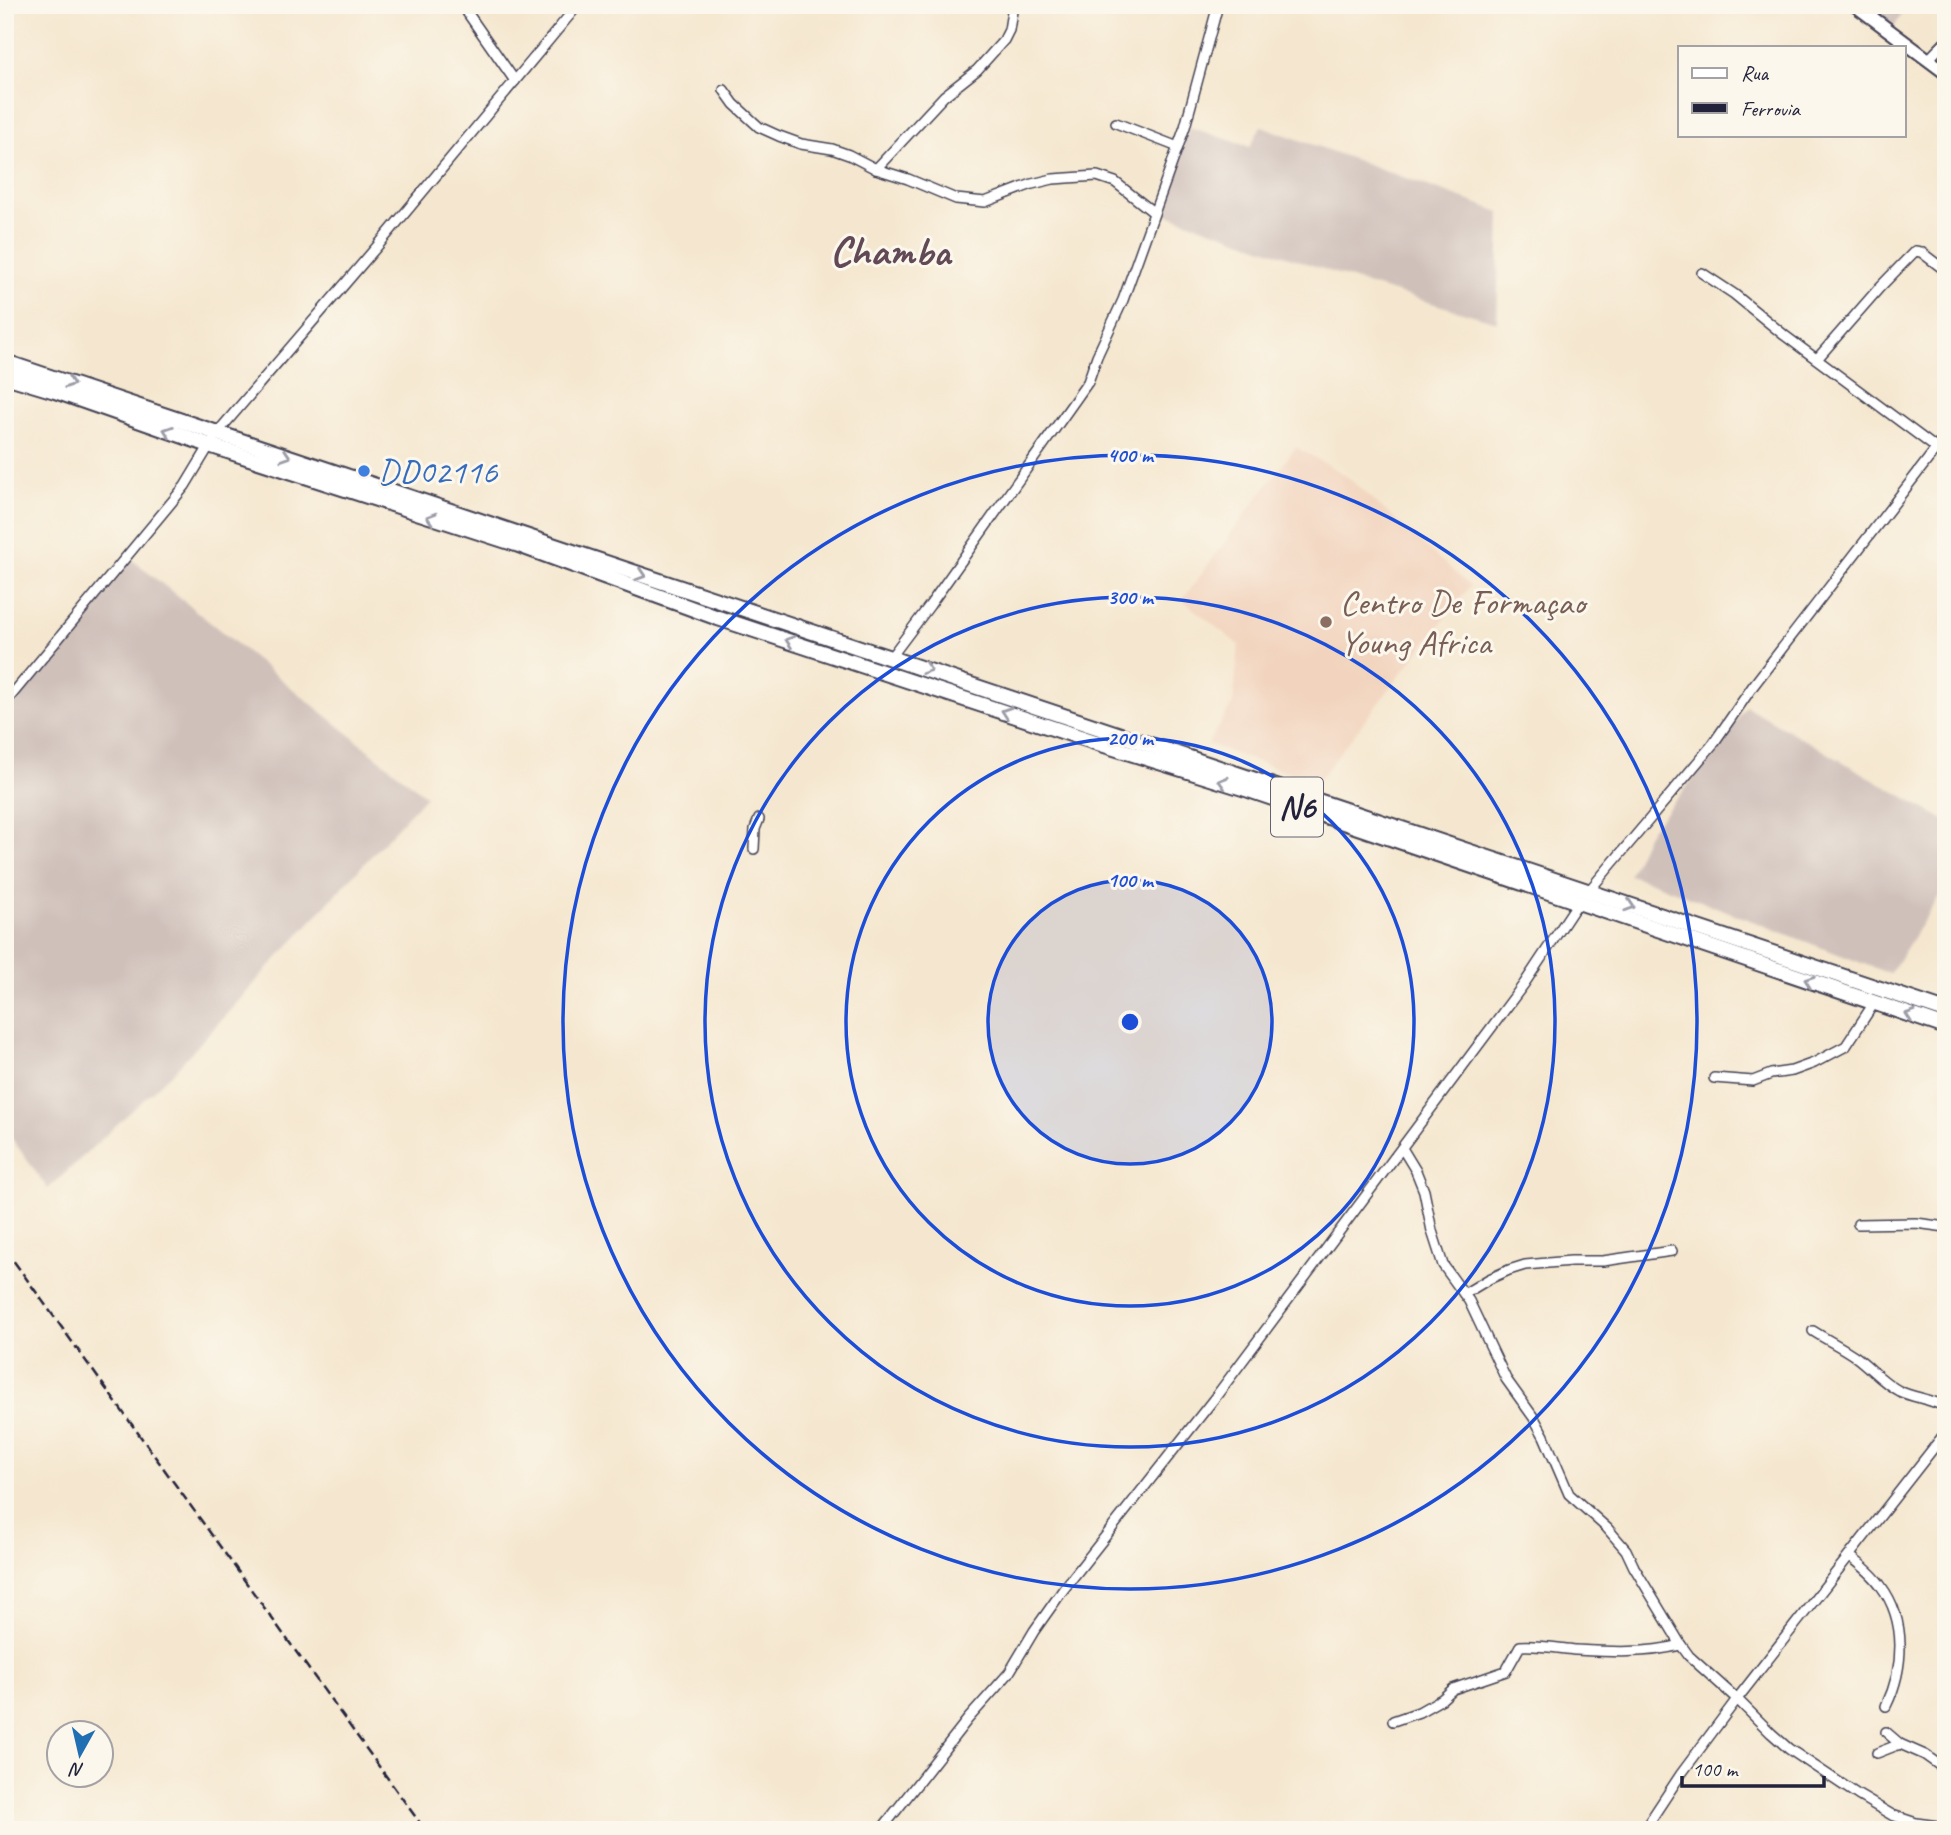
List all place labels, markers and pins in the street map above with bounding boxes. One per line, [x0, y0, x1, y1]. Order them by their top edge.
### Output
place label: DD02116 [378, 449, 498, 494]
marker: DD02116 [356, 463, 372, 479]
place label: Centro De Formaçao Young Africa [1340, 580, 1588, 665]
marker: Centro De Formaçao Young Africa [1318, 614, 1334, 630]
centre of rings [1118, 1010, 1142, 1034]

